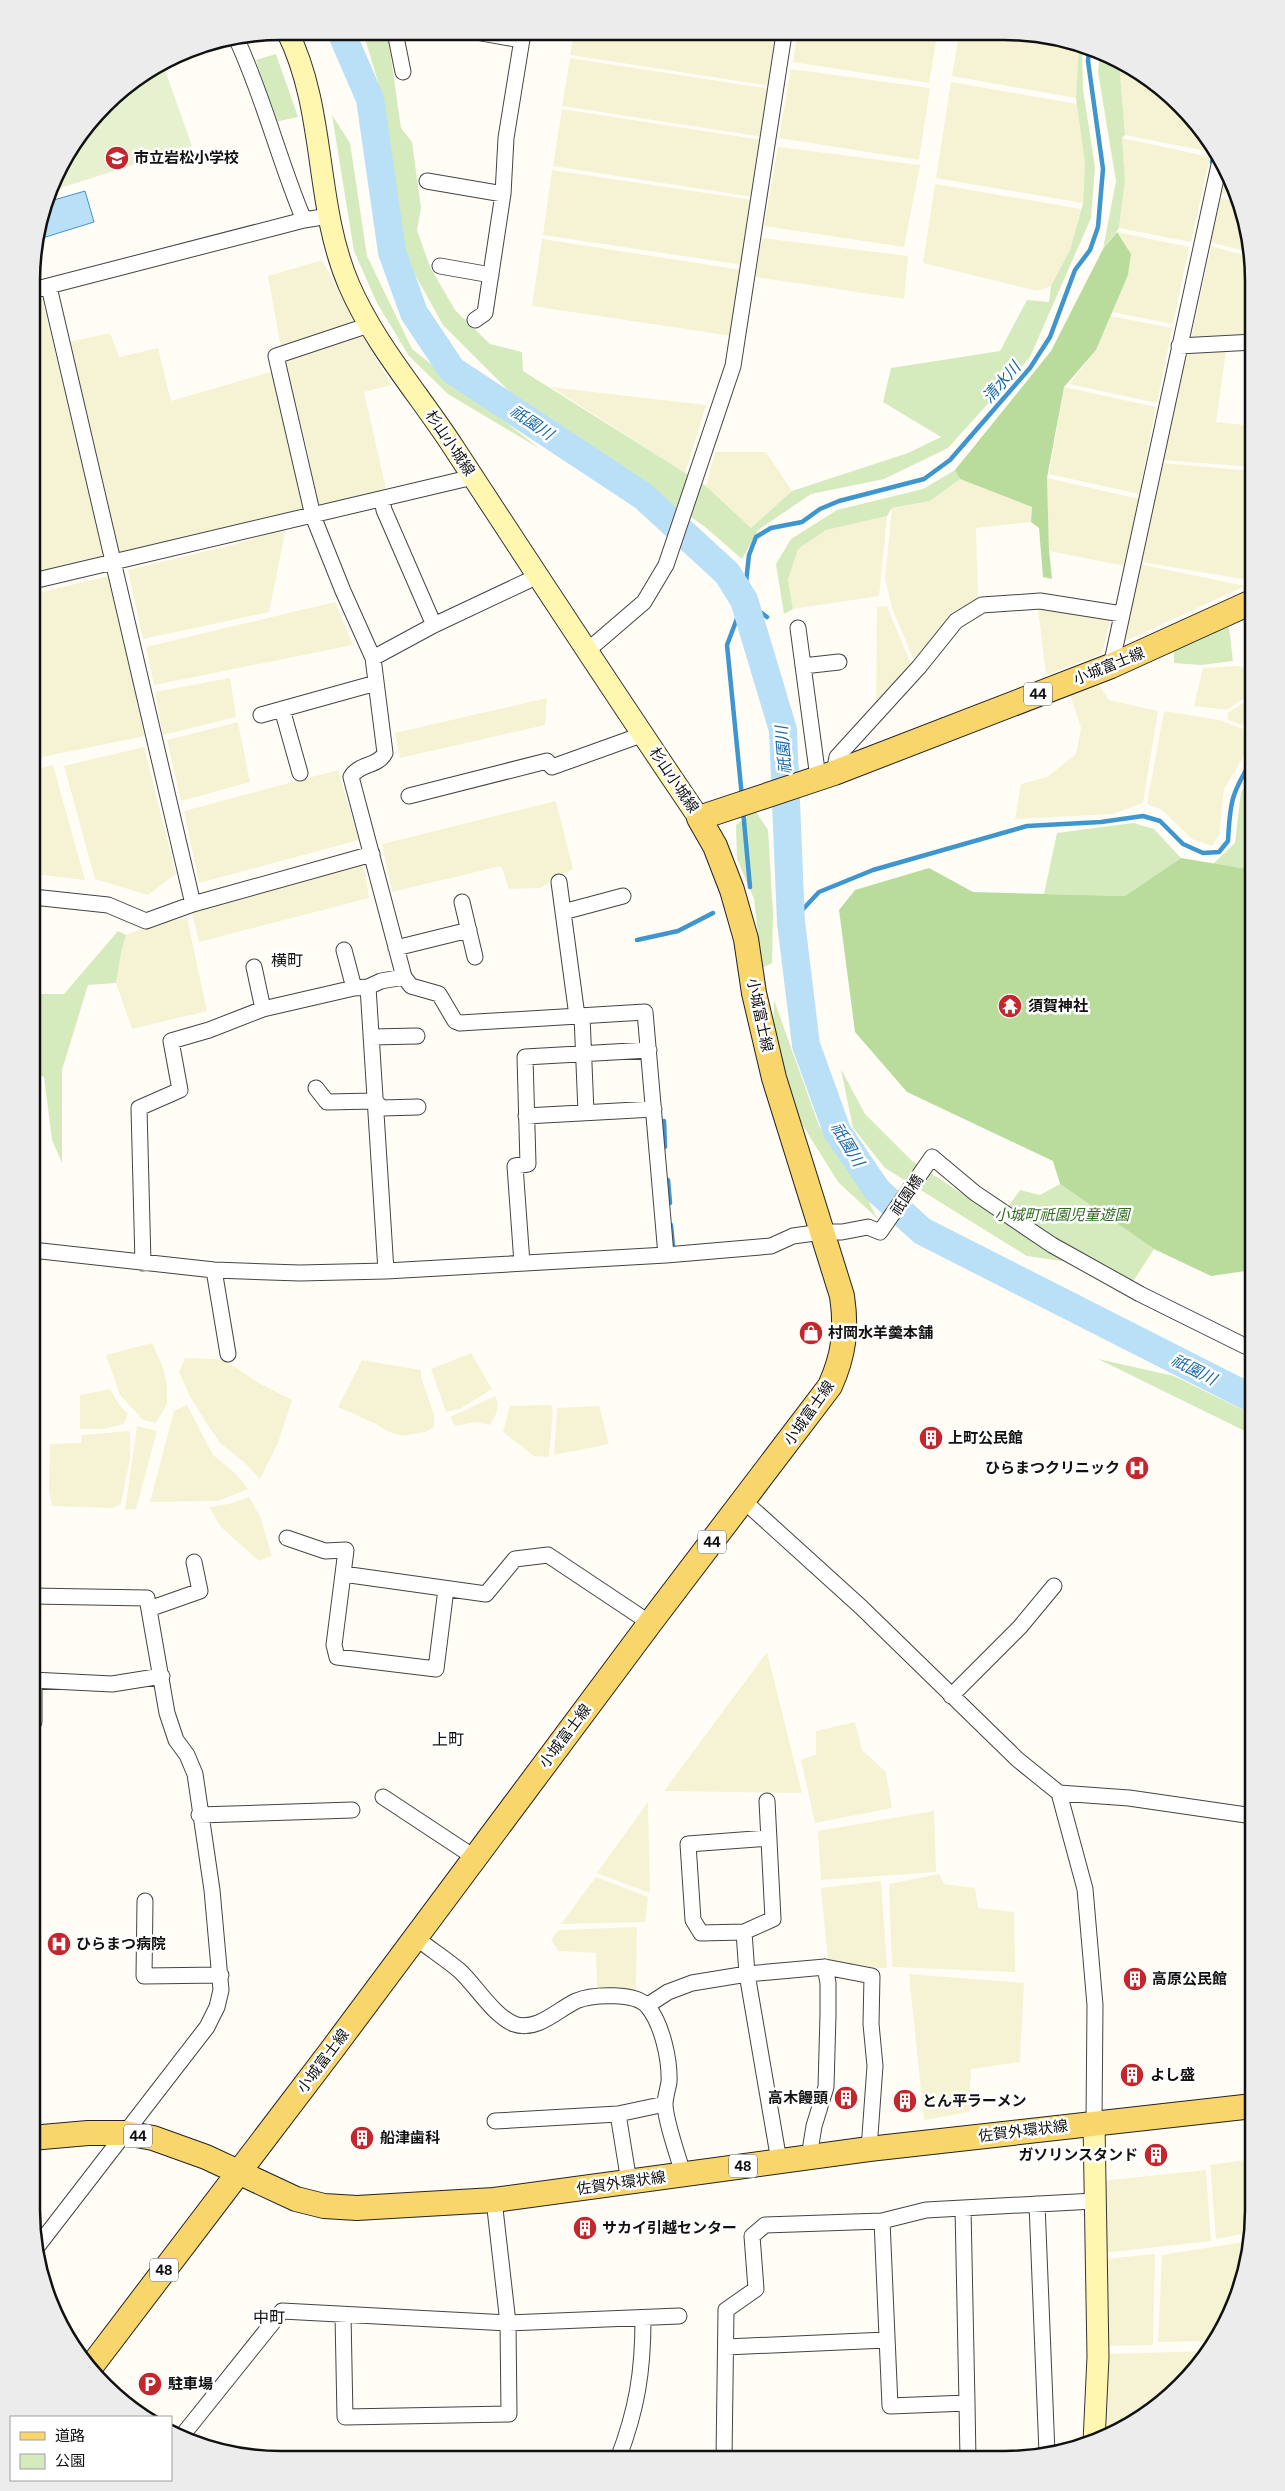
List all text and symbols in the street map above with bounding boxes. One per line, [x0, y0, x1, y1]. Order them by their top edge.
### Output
school or university icon: 市立岩松小学校 [104, 145, 130, 171]
place label: 市立岩松小学校 [134, 149, 239, 167]
water label: 清水川 [978, 356, 1026, 407]
water label: 祇園川 [507, 401, 559, 445]
street label: 杉山小城線 [422, 407, 478, 479]
street label: 小城富士線 [1071, 644, 1147, 688]
road number: 44 [1024, 682, 1052, 706]
water label: 祇園川 [772, 723, 795, 775]
street label: 杉山小城線 [646, 744, 702, 816]
district label: 横町 [271, 951, 303, 970]
street label: 小城富士線 [743, 976, 777, 1054]
temple icon: 須賀神社 [997, 993, 1023, 1019]
place label: 須賀神社 [1028, 997, 1088, 1015]
water label: 祇園川 [827, 1119, 869, 1171]
street label: 祇園橋 [887, 1171, 927, 1219]
park label: 小城町祇園児童遊園 [994, 1206, 1131, 1224]
shop icon: 村岡水羊羹本舗 [798, 1320, 824, 1346]
place label: 村岡水羊羹本舗 [828, 1324, 933, 1342]
water label: 祇園川 [1168, 1350, 1221, 1390]
street label: 小城富士線 [780, 1377, 838, 1449]
building icon: 上町公民館 [918, 1425, 944, 1451]
place label: 上町公民館 [948, 1429, 1023, 1447]
hospital icon: ひらまつクリニック [1124, 1455, 1150, 1481]
place label: ひらまつクリニック [985, 1459, 1120, 1477]
road number: 44 [698, 1530, 726, 1554]
street label: 小城富士線 [535, 1701, 595, 1771]
district label: 上町 [432, 1730, 464, 1749]
hospital icon: ひらまつ病院 [46, 1931, 72, 1957]
place label: ひらまつ病院 [76, 1935, 166, 1953]
building icon: 高原公民館 [1122, 1966, 1148, 1992]
place label: 高原公民館 [1152, 1970, 1227, 1988]
street label: 小城富士線 [293, 2026, 353, 2096]
building icon: よし盛 [1119, 2062, 1145, 2088]
place label: よし盛 [1150, 2066, 1195, 2084]
building icon: 高木饅頭 [833, 2085, 859, 2111]
building icon: とん平ラーメン [892, 2088, 918, 2114]
place label: 高木饅頭 [768, 2089, 828, 2107]
place label: とん平ラーメン [922, 2092, 1026, 2110]
street label: 佐賀外環状線 [977, 2117, 1069, 2145]
road number: 44 [124, 2124, 152, 2148]
building icon: 船津歯科 [349, 2125, 375, 2151]
place label: 船津歯科 [380, 2129, 440, 2147]
building icon: ガソリンスタンド [1143, 2142, 1169, 2168]
place label: ガソリンスタンド [1018, 2146, 1138, 2164]
road number: 48 [729, 2154, 757, 2178]
street label: 佐賀外環状線 [575, 2168, 667, 2198]
building icon: サカイ引越センター [572, 2215, 598, 2241]
place label: サカイ引越センター [602, 2219, 737, 2237]
road number: 48 [150, 2258, 178, 2282]
district label: 中町 [253, 2308, 285, 2327]
parking icon: 駐車場 [137, 2371, 163, 2397]
place label: 駐車場 [168, 2375, 213, 2393]
legend [10, 2416, 172, 2481]
text: 道路 [55, 2427, 85, 2445]
text: 公園 [55, 2452, 85, 2470]

